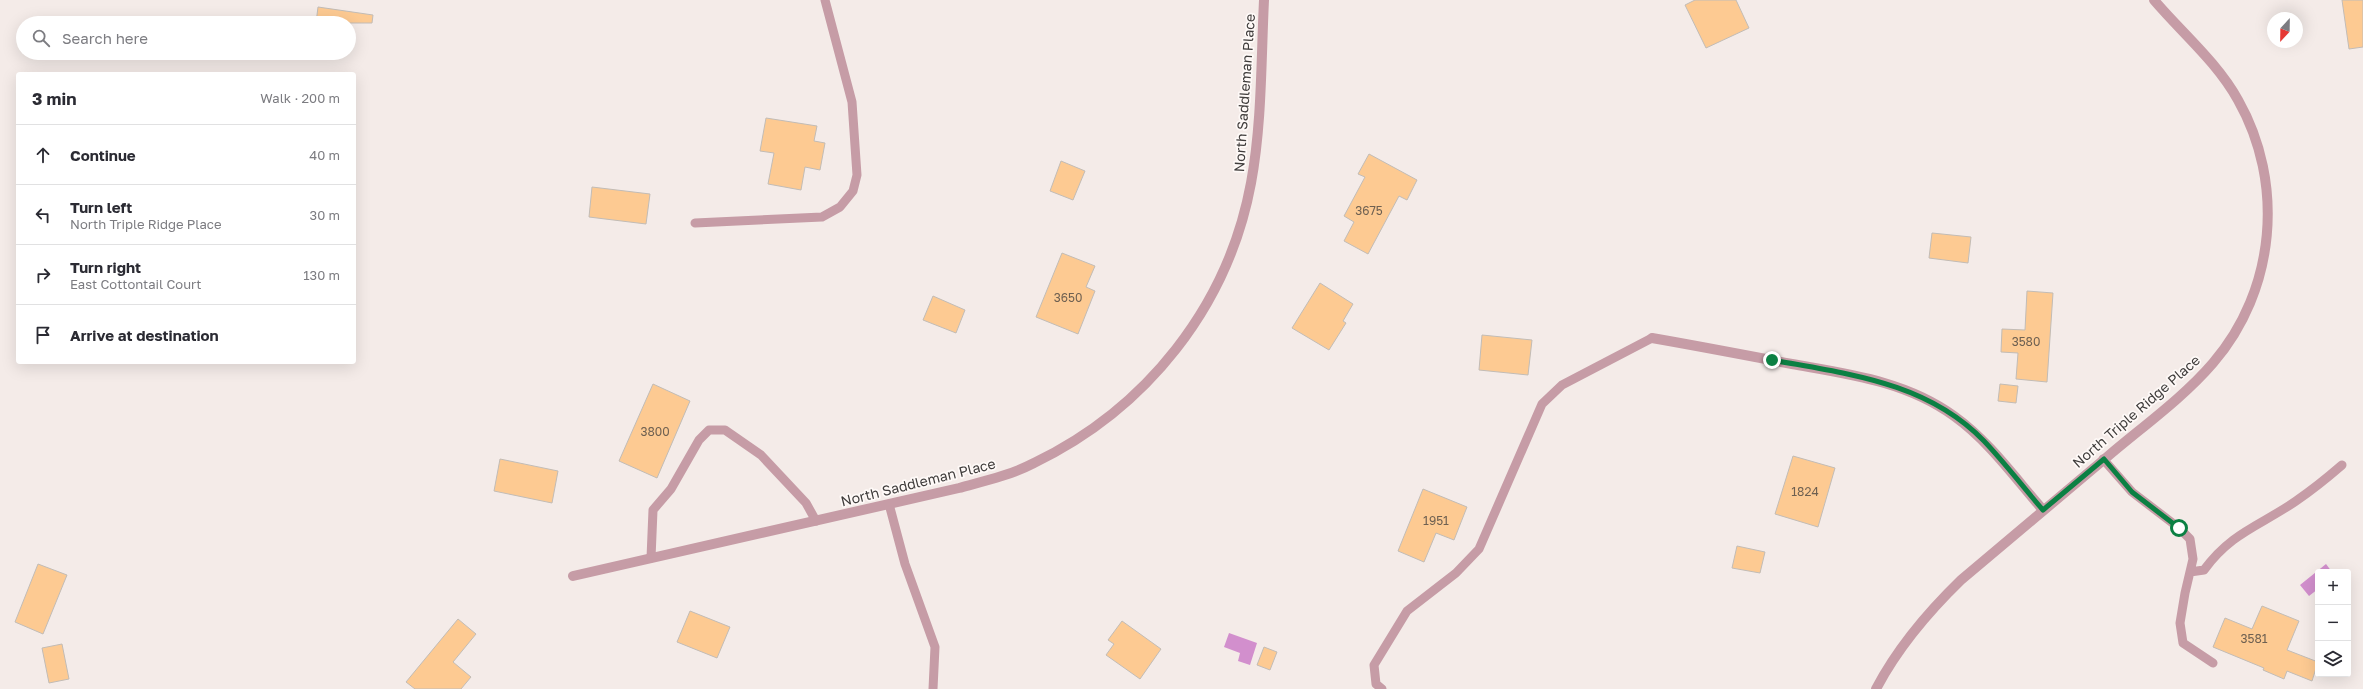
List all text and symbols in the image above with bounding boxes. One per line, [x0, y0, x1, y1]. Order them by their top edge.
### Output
north arrow [2267, 12, 2303, 48]
street label: North Saddleman Place [1230, 13, 1258, 173]
search box [16, 16, 356, 60]
icon: search [30, 27, 52, 49]
text: Search here [62, 29, 148, 47]
text: 3 min [32, 88, 76, 109]
text: Walk · 200 m [260, 90, 340, 106]
icon: ahead [32, 144, 54, 166]
text: Continue [70, 146, 136, 164]
text: 40 m [309, 147, 340, 163]
text: Turn left [70, 198, 132, 216]
house number: 3675 [1355, 203, 1383, 218]
icon: left [32, 204, 54, 226]
text: 30 m [310, 207, 340, 223]
text: North Triple Ridge Place [70, 216, 221, 232]
text: Turn right [70, 258, 141, 276]
icon: right [32, 264, 54, 286]
text: 130 m [303, 267, 340, 283]
text: East Cottontail Court [70, 276, 202, 292]
house number: 3650 [1054, 290, 1082, 305]
icon: arrive [32, 324, 54, 346]
text: Arrive at destination [70, 326, 219, 344]
house number: 3580 [2012, 334, 2040, 349]
route end [1763, 351, 1781, 369]
street label: North Triple Ridge Place [2069, 351, 2203, 471]
house number: 3800 [640, 424, 670, 439]
street label: North Saddleman Place [839, 455, 997, 509]
house number: 1824 [1791, 484, 1819, 499]
house number: 1951 [1423, 513, 1449, 528]
route start [2170, 519, 2188, 537]
map controls [2315, 569, 2351, 677]
button: + [2315, 569, 2351, 605]
button: − [2315, 605, 2351, 641]
house number: 3581 [2240, 631, 2268, 646]
button: layers [2315, 641, 2351, 677]

